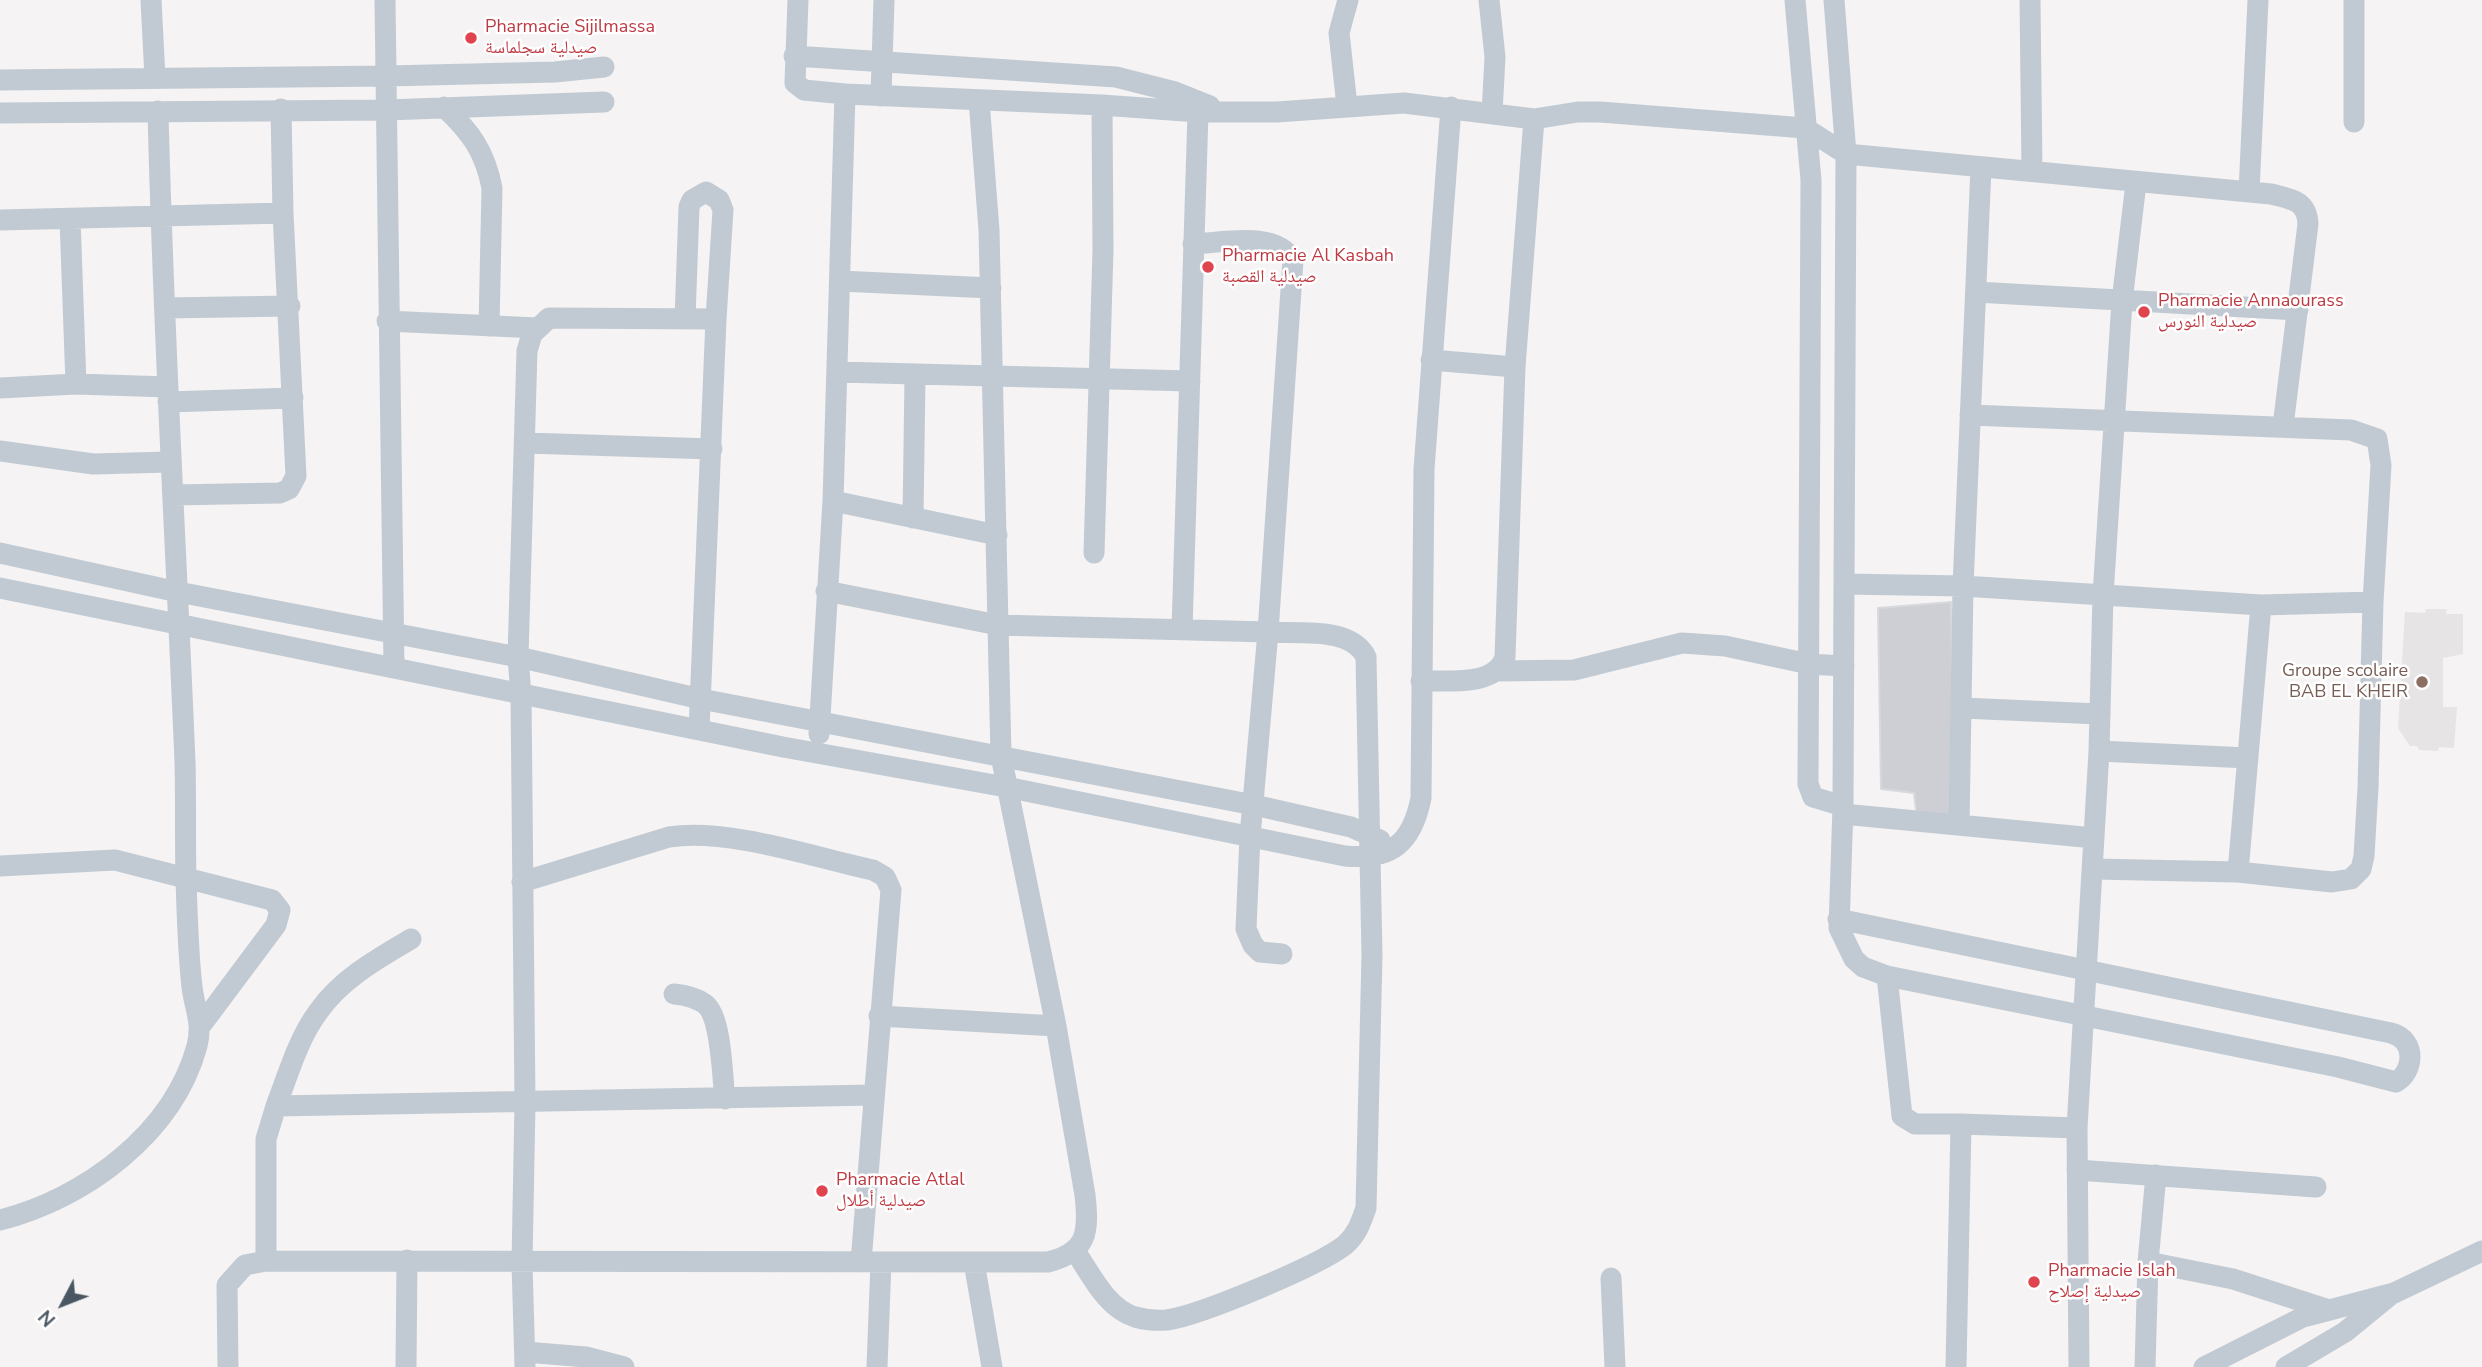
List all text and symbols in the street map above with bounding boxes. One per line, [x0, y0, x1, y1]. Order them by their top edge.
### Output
place label: Pharmacie Sijilmassa صيدلية سجلماسة [485, 17, 655, 60]
marker: Pharmacie Sijilmassa صيدلية سجلماسة [463, 30, 479, 46]
place label: Pharmacie Al Kasbah صيدلية القصبة [1222, 246, 1394, 288]
marker: Pharmacie Al Kasbah صيدلية القصبة [1200, 259, 1216, 275]
place label: Pharmacie Annaourass صيدلية النورس [2158, 291, 2344, 334]
marker: Pharmacie Annaourass صيدلية النورس [2136, 304, 2152, 320]
place label: Groupe scolaire BAB EL KHEIR [2282, 661, 2408, 704]
marker: Groupe scolaire BAB EL KHEIR [2414, 674, 2430, 690]
place label: Pharmacie Atlal صيدلية أطلال [836, 1170, 965, 1212]
marker: Pharmacie Atlal صيدلية أطلال [814, 1183, 830, 1199]
place label: Pharmacie Islah صيدلية إصلاح [2048, 1261, 2176, 1304]
north arrow [28, 1269, 98, 1339]
marker: Pharmacie Islah صيدلية إصلاح [2026, 1274, 2042, 1290]
text: N [33, 1304, 62, 1332]

